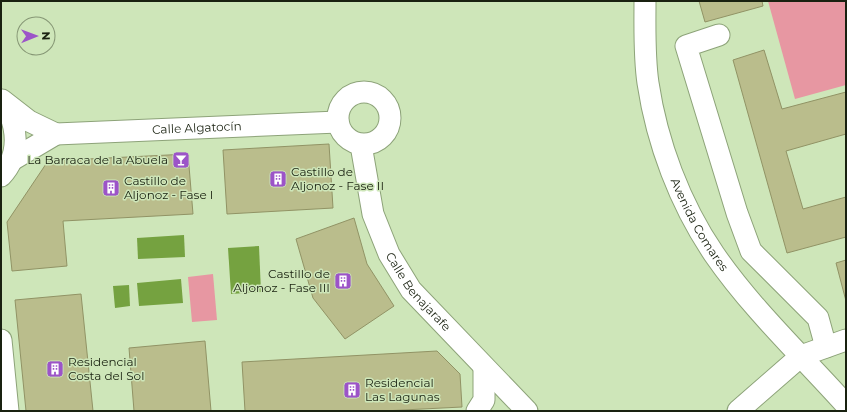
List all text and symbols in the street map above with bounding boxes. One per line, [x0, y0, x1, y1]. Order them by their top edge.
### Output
north arrow [16, 16, 56, 56]
text: N [39, 31, 53, 40]
street label: Calle Algatocín [152, 118, 242, 137]
bar icon: La Barraca de la Abuela [171, 150, 191, 170]
place label: La Barraca de la Abuela [27, 152, 168, 167]
place label: Castillo de Aljonoz - Fase II [291, 164, 384, 193]
building icon: Castillo de Aljonoz - Fase II [268, 169, 288, 189]
place label: Castillo de Aljonoz - Fase I [124, 173, 213, 202]
street label: Avenida Comares [668, 176, 732, 274]
building icon: Castillo de Aljonoz - Fase I [101, 178, 121, 198]
street label: Calle Benajarafe [383, 249, 454, 334]
place label: Castillo de Aljonoz - Fase III [233, 266, 330, 295]
building icon: Castillo de Aljonoz - Fase III [333, 271, 353, 291]
place label: Residencial Costa del Sol [68, 354, 144, 383]
building icon: Residencial Costa del Sol [45, 359, 65, 379]
place label: Residencial Las Lagunas [365, 375, 440, 404]
building icon: Residencial Las Lagunas [342, 380, 362, 400]

